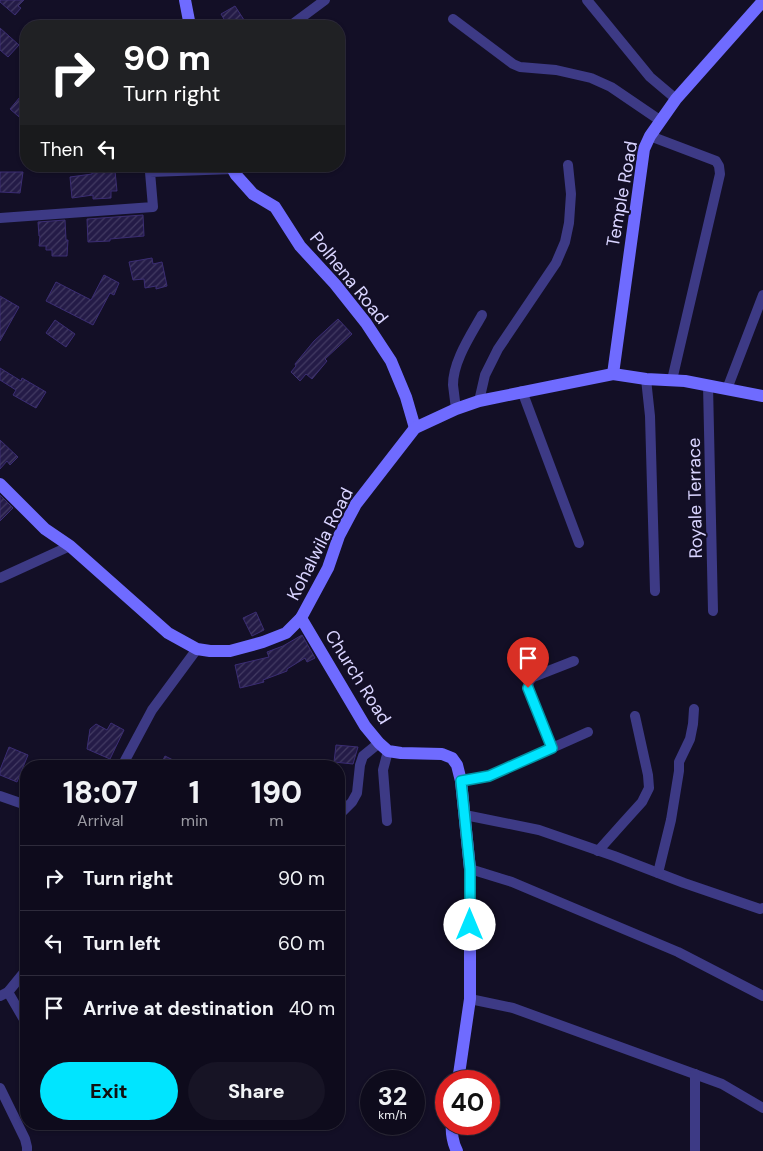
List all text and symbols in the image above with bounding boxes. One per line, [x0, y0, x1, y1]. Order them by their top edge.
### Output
text: 90 m [123, 35, 211, 81]
icon: right [40, 40, 105, 105]
text: Turn right [123, 79, 220, 108]
icon: left [93, 135, 121, 163]
text: Then [40, 137, 83, 162]
street label: Temple Road [601, 139, 643, 249]
street label: Polhena Road [304, 227, 394, 329]
street label: Royale Terrace [682, 437, 708, 559]
street label: Kohalwila Road [281, 484, 359, 604]
street label: Church Road [319, 625, 397, 729]
pin [507, 637, 549, 688]
icon: arrive [514, 644, 542, 672]
text: 18:07 [63, 773, 138, 812]
text: 1 [189, 773, 200, 812]
text: 190 [251, 773, 302, 812]
text: Arrival [77, 810, 124, 831]
text: min [181, 810, 208, 831]
text: m [269, 810, 284, 831]
icon: right [40, 864, 68, 892]
text: Turn right [83, 866, 173, 891]
text: 90 m [278, 866, 325, 891]
position arrow [443, 898, 495, 950]
icon: left [40, 929, 68, 957]
text: Turn left [83, 931, 161, 956]
text: 60 m [278, 931, 325, 956]
icon: arrive [40, 994, 68, 1022]
text: Arrive at destination [83, 996, 274, 1021]
text: 40 m [289, 996, 335, 1021]
button: Exit [40, 1062, 178, 1120]
button: Share [188, 1062, 325, 1120]
speed limit sign: 40 [435, 1070, 500, 1135]
text: 32 [378, 1080, 407, 1113]
text: km/h [378, 1107, 407, 1123]

